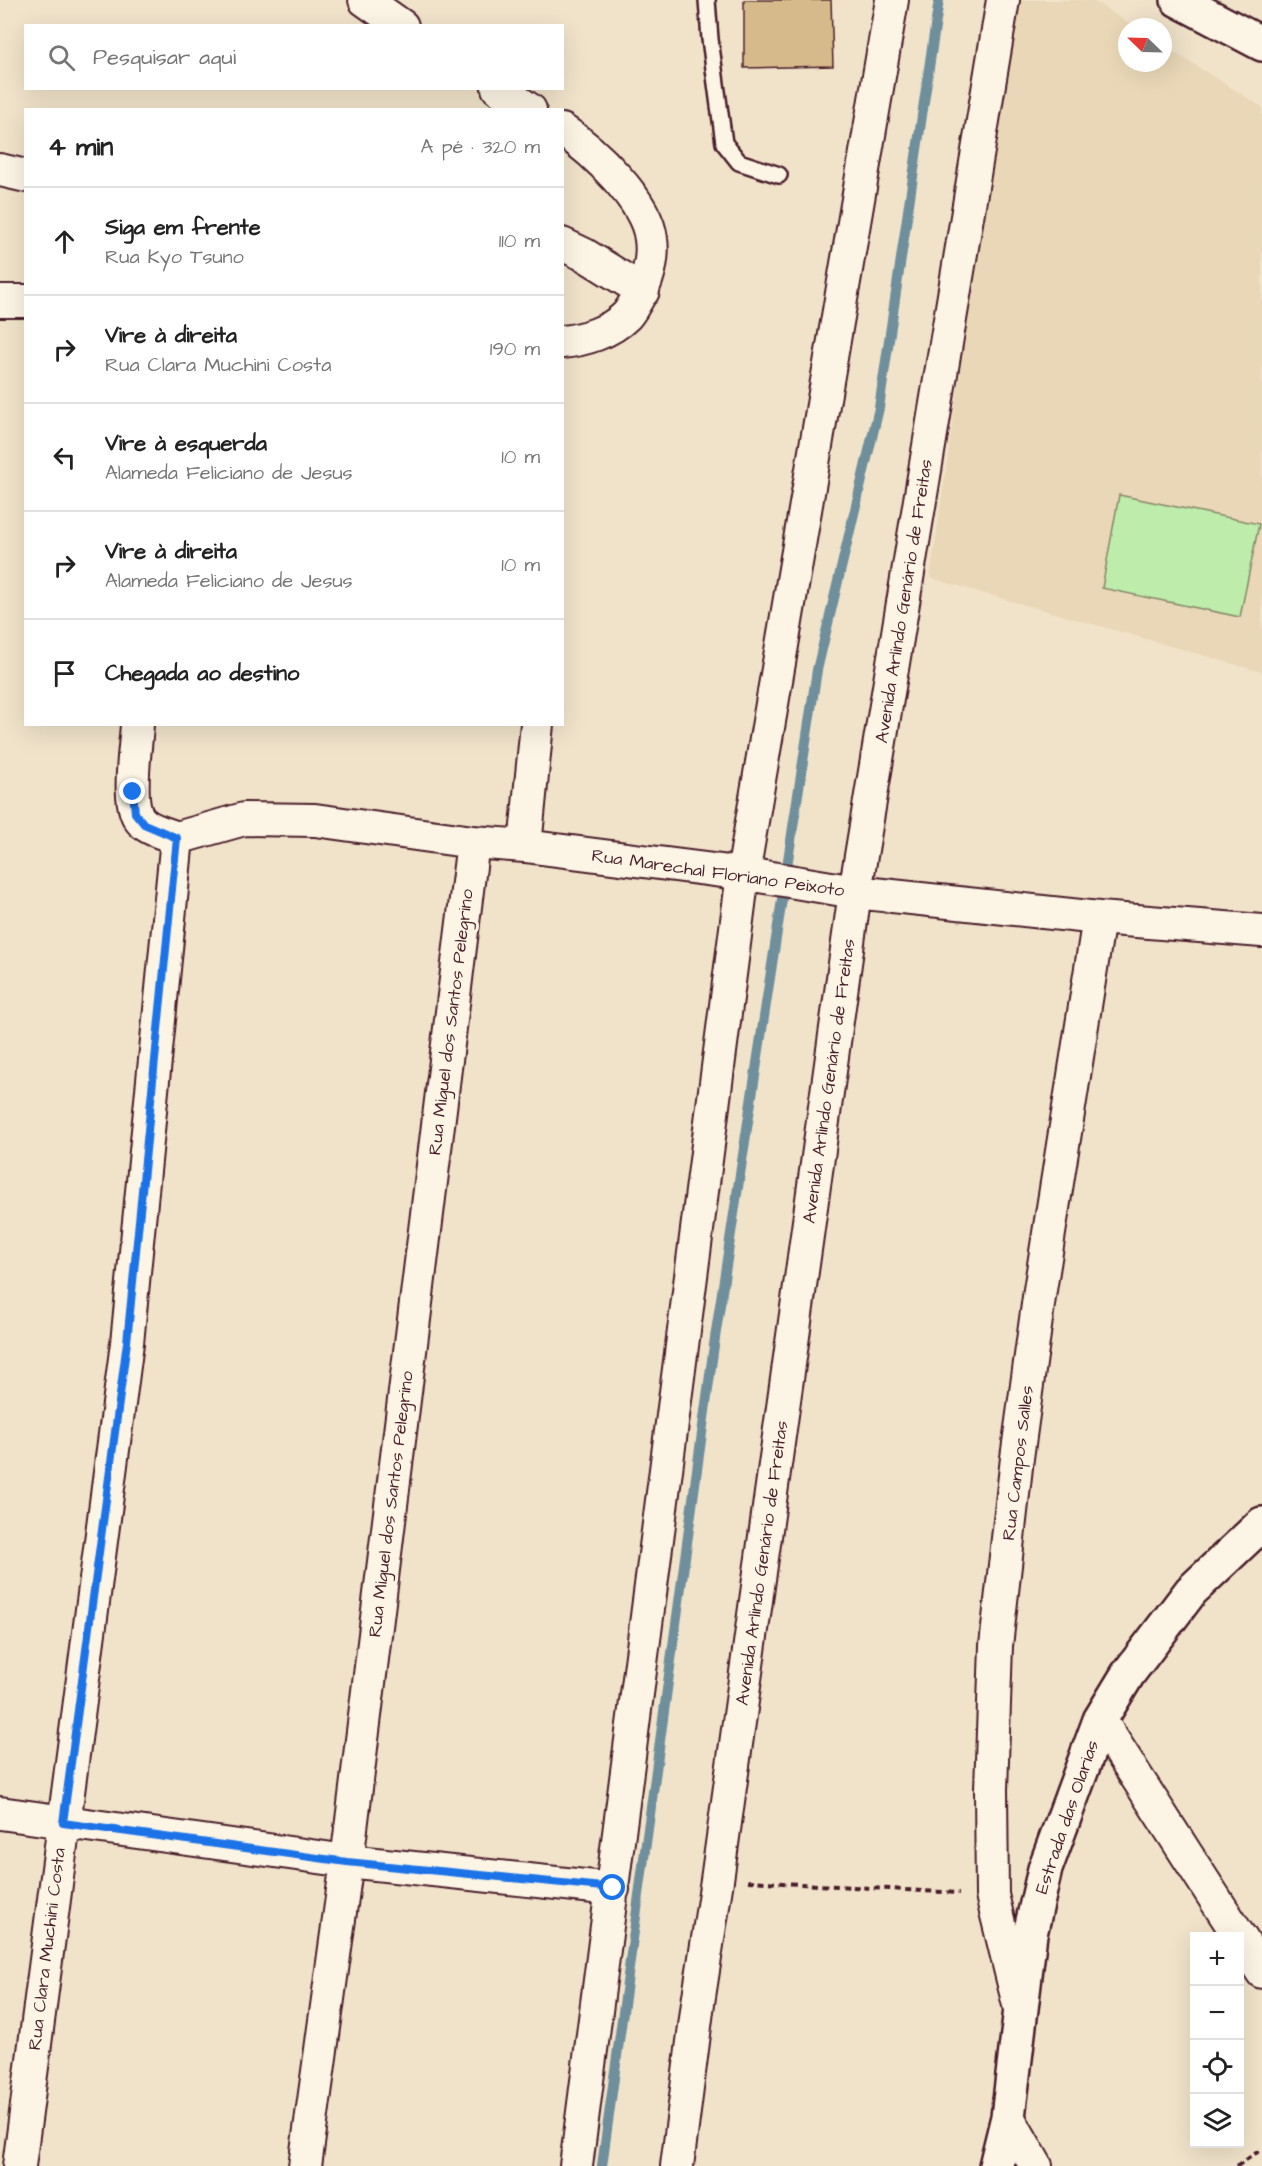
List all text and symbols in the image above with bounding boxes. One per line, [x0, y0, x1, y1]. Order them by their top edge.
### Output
north arrow [1118, 18, 1172, 72]
search box [24, 24, 564, 90]
icon: search [45, 41, 78, 74]
text: Pesquisar aqui [93, 42, 236, 73]
text: 4 min [48, 129, 113, 165]
text: A pé · 320 m [421, 133, 540, 161]
text: Siga em frente [105, 212, 261, 243]
icon: ahead [48, 225, 81, 258]
text: 110 m [499, 227, 540, 255]
text: Rua Kyo Tsuno [105, 243, 244, 271]
text: Vire à direita [105, 320, 237, 351]
icon: right [48, 333, 81, 366]
text: 190 m [490, 335, 540, 363]
text: Rua Clara Muchini Costa [105, 351, 331, 379]
text: Vire à esquerda [105, 428, 267, 459]
icon: left [48, 441, 81, 474]
text: 10 m [501, 443, 540, 471]
street label: Avenida Arlindo Genário de Freitas [869, 457, 939, 745]
text: Alameda Feliciano de Jesus [105, 459, 353, 487]
text: Vire à direita [105, 536, 237, 567]
icon: right [48, 549, 81, 582]
text: 10 m [501, 551, 540, 579]
text: Alameda Feliciano de Jesus [105, 567, 353, 595]
icon: arrive [48, 657, 81, 690]
text: Chegada ao destino [105, 658, 299, 689]
route end [119, 778, 145, 804]
street label: Rua Marechal Floriano Peixoto [590, 843, 846, 903]
street label: Rua Miguel dos Santos Pelegrino [422, 887, 481, 1157]
street label: Avenida Arlindo Genário de Freitas [797, 937, 861, 1225]
street label: Rua Miguel dos Santos Pelegrino [362, 1369, 421, 1639]
street label: Rua Campos Salles [996, 1384, 1040, 1542]
street label: Avenida Arlindo Genário de Freitas [730, 1419, 794, 1707]
street label: Estrada das Olarias [1029, 1737, 1105, 1897]
street label: Rua Clara Muchini Costa [22, 1846, 72, 2052]
route start [599, 1874, 625, 1900]
map controls [1190, 1932, 1244, 2148]
button: + [1190, 1932, 1244, 1986]
button: − [1190, 1986, 1244, 2040]
button: locate [1190, 2040, 1244, 2094]
button: layers [1190, 2094, 1244, 2148]

